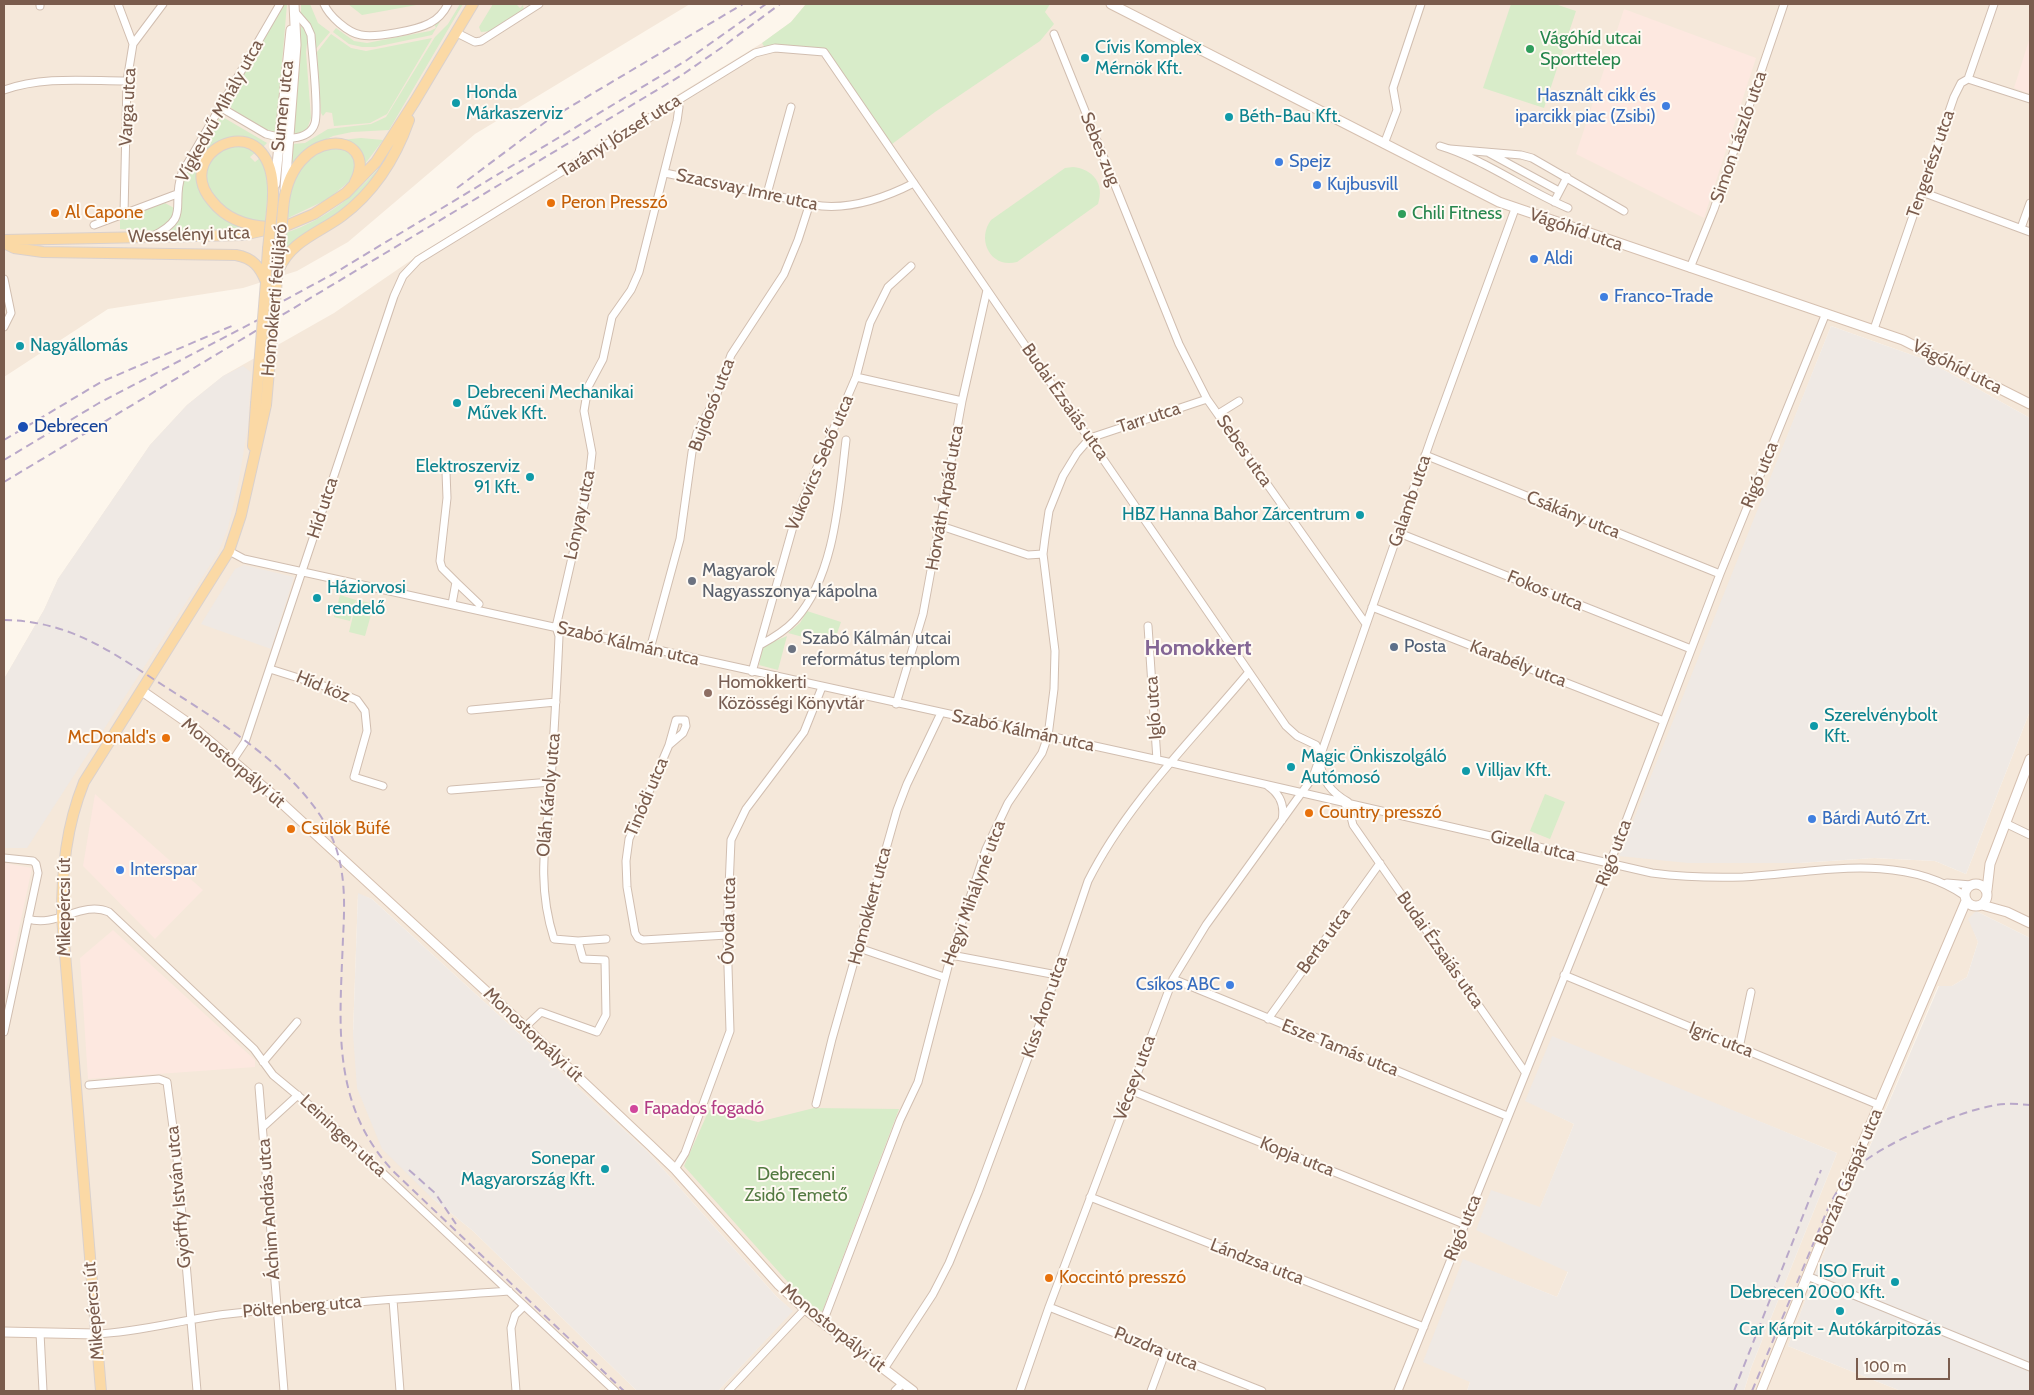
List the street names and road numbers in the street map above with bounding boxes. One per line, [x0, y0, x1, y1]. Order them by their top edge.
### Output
street label: Vígkedvű Mihály utca [172, 36, 268, 186]
street label: Sumen utca [267, 60, 299, 152]
street label: Varga utca [115, 67, 141, 147]
street label: Simon László utca [1706, 68, 1772, 206]
street label: Tarányi József utca [555, 90, 685, 182]
street label: Tengerész utca [1902, 107, 1960, 221]
street label: Sebes zug [1076, 109, 1124, 189]
street label: Szacsvay Imre utca [674, 164, 820, 216]
street label: Vágóhíd utca [1526, 204, 1626, 256]
street label: Wesselényi utca [128, 222, 250, 248]
street label: Homokkerti felüljáró [258, 223, 292, 377]
street label: Vágóhíd utca [1909, 335, 2005, 399]
street label: Budai Ézsaiás utca [1017, 340, 1113, 464]
street label: Bujdosó utca [684, 356, 740, 454]
street label: Vukovics Sebő utca [782, 392, 858, 534]
street label: Tarr utca [1115, 398, 1183, 438]
street label: Sebes utca [1211, 411, 1277, 491]
street label: Horváth Árpád utca [922, 424, 968, 572]
street label: Rigó utca [1737, 439, 1783, 511]
street label: Galamb utca [1384, 452, 1436, 550]
street label: Lónyay utca [560, 468, 600, 562]
street label: Híd utca [303, 475, 343, 541]
street label: Csákány utca [1523, 486, 1623, 544]
street label: Fokos utca [1504, 566, 1586, 616]
street label: Szabó Kálmán utca [555, 617, 701, 671]
street label: Karabély utca [1467, 636, 1569, 692]
street label: Híd köz [293, 666, 353, 708]
street label: Igló utca [1141, 676, 1167, 740]
street label: Szabó Kálmán utca [950, 705, 1096, 757]
street label: Monostorpályi út [177, 713, 289, 813]
street label: Oláh Károly utca [533, 732, 565, 858]
street label: Tinódi utca [621, 754, 673, 840]
street label: Hegyi Mihályné utca [938, 817, 1010, 969]
street label: Rigó utca [1591, 817, 1637, 889]
street label: Gizella utca [1488, 826, 1578, 866]
street label: Homokkert utca [844, 845, 896, 967]
street label: Mikepércsi út [54, 858, 76, 956]
street label: Óvoda utca [717, 877, 741, 965]
street label: Budai Ézsaiás utca [1392, 888, 1488, 1012]
street label: Berta utca [1293, 904, 1355, 978]
street label: Kiss Áron utca [1018, 953, 1072, 1061]
street label: Monostorpályi út [479, 983, 587, 1087]
street label: Esze Tamás utca [1278, 1015, 1402, 1081]
street label: Igric utca [1686, 1017, 1756, 1063]
street label: Vécsey utca [1110, 1032, 1160, 1124]
street label: Leiningen utca [295, 1090, 391, 1182]
street label: Borzán Gáspár utca [1810, 1105, 1888, 1249]
street label: Györffy István utca [162, 1125, 196, 1269]
street label: Kopja utca [1257, 1132, 1337, 1182]
street label: Áchim András utca [253, 1138, 285, 1280]
street label: Rigó utca [1440, 1192, 1486, 1264]
street label: Lándzsa utca [1207, 1234, 1307, 1290]
street label: Mikepércsi út [79, 1261, 109, 1361]
street label: Monostorpályi út [776, 1279, 890, 1377]
street label: Pöltenberg utca [242, 1291, 362, 1323]
street label: Puzdra utca [1111, 1322, 1201, 1376]

